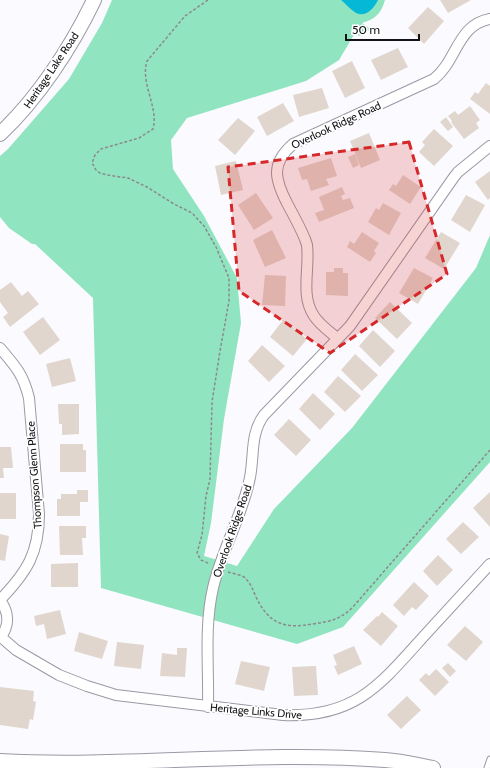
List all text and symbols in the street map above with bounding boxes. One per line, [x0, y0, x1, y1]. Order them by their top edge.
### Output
scale bar [346, 16, 419, 42]
text: 50 m [352, 22, 380, 37]
street label: Heritage Lake Road [20, 29, 82, 111]
street label: Overlook Ridge Road [289, 98, 383, 152]
street label: Thompson Glenn Place [23, 420, 45, 529]
street label: Overlook Ridge Road [210, 483, 254, 579]
street label: Heritage Links Drive [209, 700, 303, 722]

